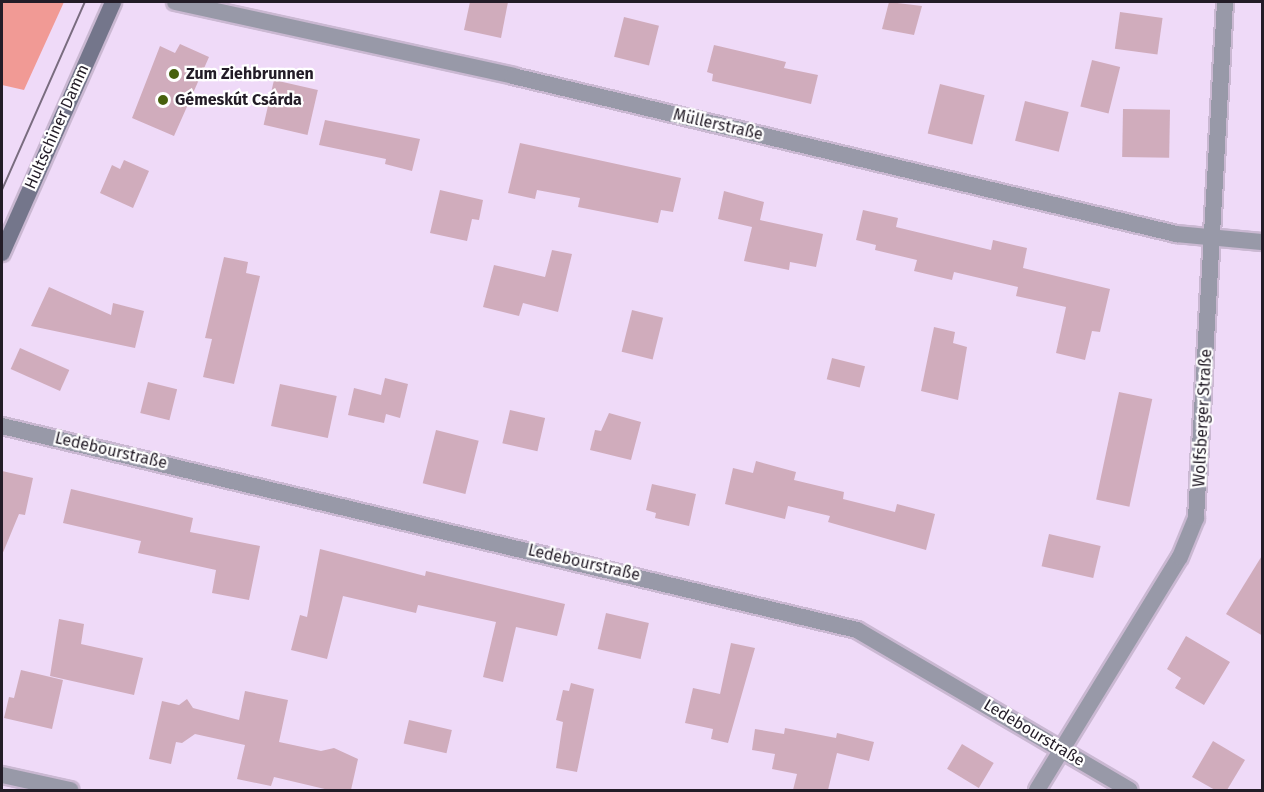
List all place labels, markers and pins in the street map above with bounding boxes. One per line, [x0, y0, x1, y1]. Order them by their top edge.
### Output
place label: Zum Ziehbrunnen [186, 64, 314, 84]
marker: Zum Ziehbrunnen [167, 67, 181, 81]
place label: Gémeskút Csárda [175, 90, 302, 110]
marker: Gémeskút Csárda [156, 93, 170, 107]

